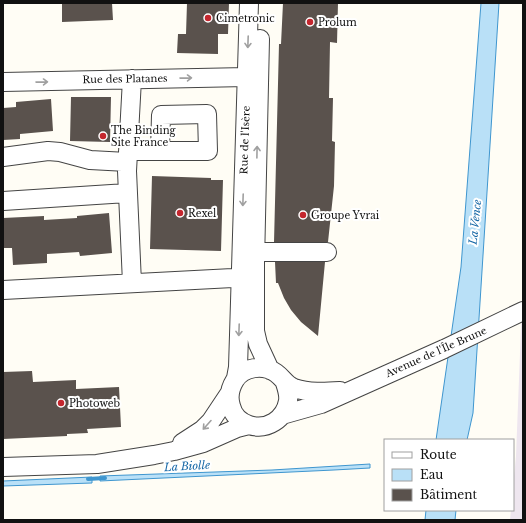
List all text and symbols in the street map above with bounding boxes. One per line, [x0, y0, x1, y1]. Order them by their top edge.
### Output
place label: Cimetronic [216, 12, 275, 25]
marker: Cimetronic [203, 13, 213, 23]
place label: Prolum [318, 16, 357, 29]
marker: Prolum [305, 17, 315, 27]
one-way arrow [244, 35, 251, 48]
street label: Rue des Platanes [82, 72, 168, 86]
one-way arrow [179, 74, 192, 82]
one-way arrow [35, 78, 48, 85]
street label: Rue de l'Isère [237, 105, 253, 175]
place label: The Binding Site France [111, 124, 177, 149]
marker: The Binding Site France [98, 131, 108, 141]
one-way arrow [254, 146, 261, 159]
one-way arrow [239, 193, 246, 206]
water label: La Vence [466, 199, 484, 246]
place label: Rexel [188, 207, 216, 220]
marker: Rexel [175, 208, 185, 218]
place label: Groupe Yvrai [311, 209, 380, 222]
marker: Groupe Yvrai [298, 210, 308, 220]
one-way arrow [236, 323, 243, 336]
street label: Avenue de l'Île Brune [382, 323, 489, 381]
place label: Photoweb [69, 397, 120, 410]
marker: Photoweb [56, 398, 66, 408]
one-way arrow [202, 420, 211, 430]
legend [384, 439, 514, 511]
text: Route [420, 447, 457, 462]
water label: La Biolle [163, 458, 210, 474]
text: Eau [420, 467, 443, 482]
text: Bâtiment [420, 487, 478, 502]

